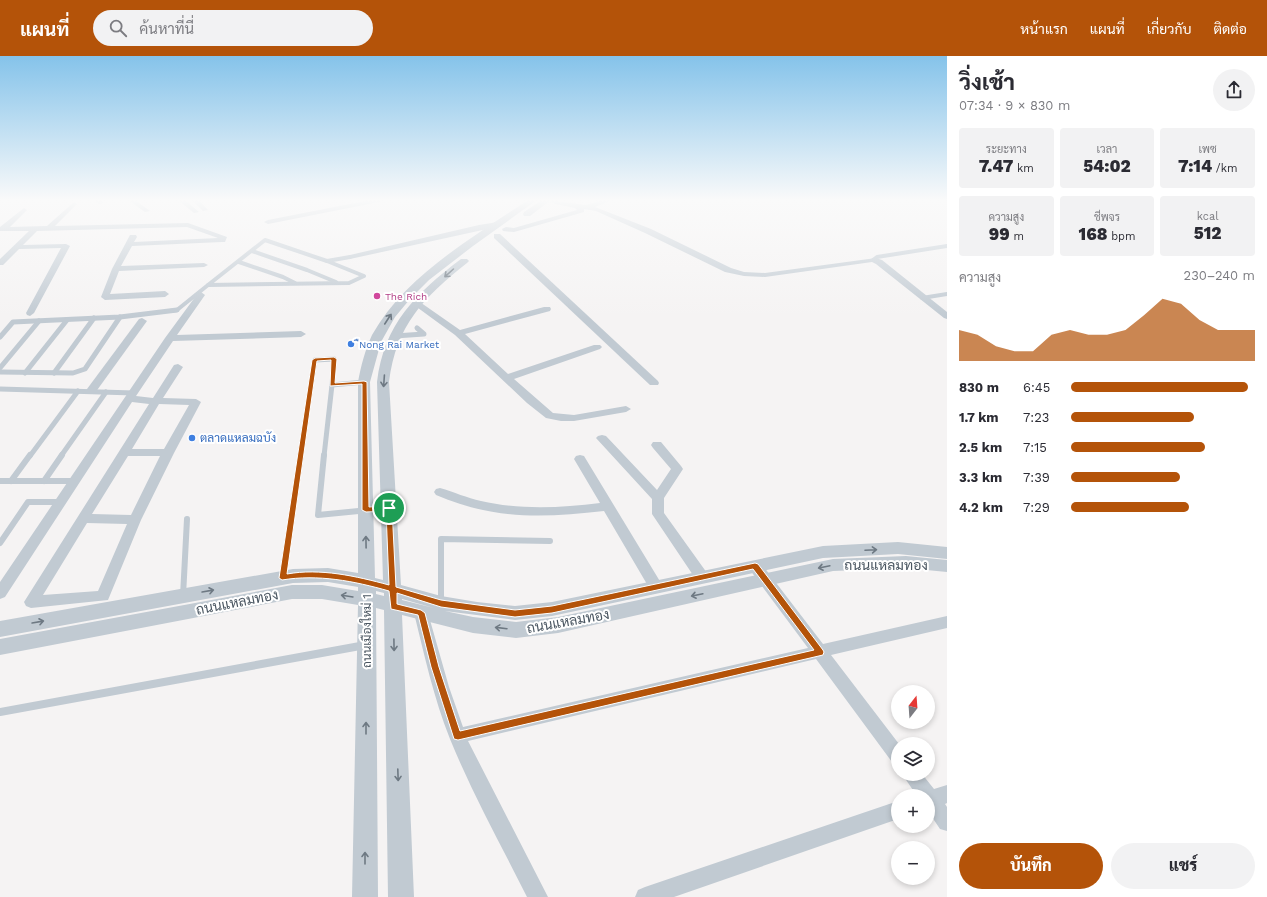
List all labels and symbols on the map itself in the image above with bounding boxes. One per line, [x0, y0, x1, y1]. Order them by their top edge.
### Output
one-way arrow [444, 268, 454, 277]
marker: The Rich [372, 291, 382, 301]
place label: The Rich [385, 291, 427, 302]
one-way arrow [385, 313, 393, 325]
place label: ืNong Rai Market [353, 338, 440, 350]
marker: ืNong Rai Market [346, 339, 356, 349]
one-way arrow [380, 374, 387, 387]
place label: ตลาดแหลมฉบัง [200, 431, 276, 445]
marker: ตลาดแหลมฉบัง [187, 433, 197, 443]
pin [372, 491, 406, 525]
one-way arrow [362, 536, 370, 549]
one-way arrow [864, 546, 877, 553]
street label: ถนนแหลมทอง [844, 557, 928, 573]
one-way arrow [818, 564, 831, 572]
street label: ถนนแหลมทอง [195, 586, 279, 618]
one-way arrow [201, 587, 214, 595]
one-way arrow [691, 591, 704, 599]
one-way arrow [341, 592, 354, 600]
street label: ถนนเมืองใหม่ 1 [359, 594, 374, 668]
street label: ถนนแหลมทอง [526, 606, 610, 636]
one-way arrow [31, 618, 44, 626]
one-way arrow [495, 624, 508, 632]
one-way arrow [391, 638, 398, 651]
north arrow [891, 685, 935, 729]
one-way arrow [362, 722, 370, 735]
one-way arrow [394, 768, 402, 781]
one-way arrow [361, 852, 369, 865]

